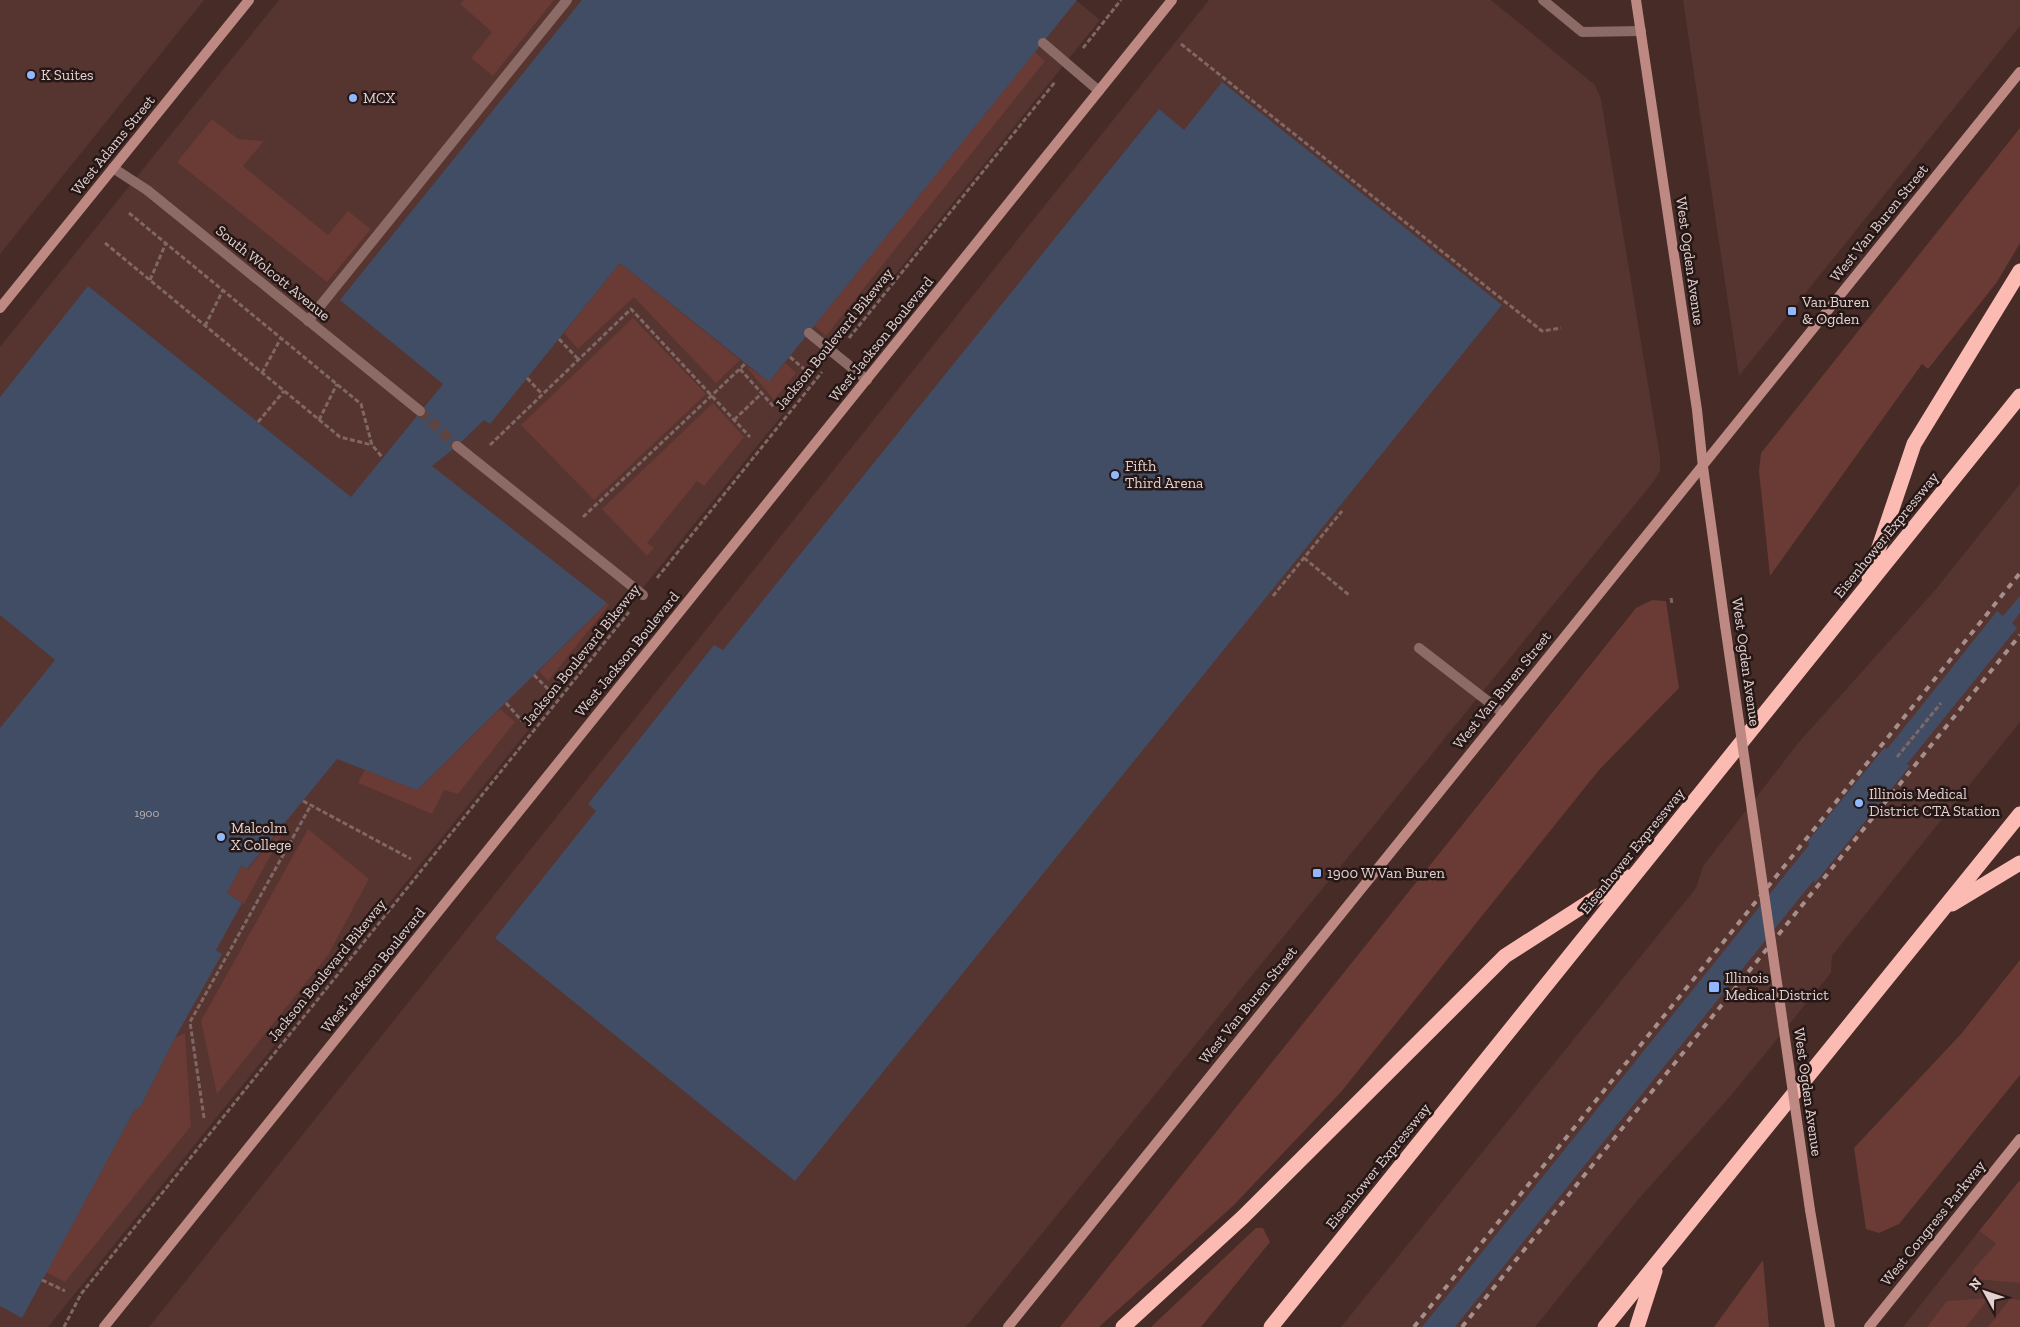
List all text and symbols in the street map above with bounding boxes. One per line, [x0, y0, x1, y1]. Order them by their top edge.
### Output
place label: K Suites [41, 66, 94, 84]
marker: K Suites [25, 69, 37, 81]
place label: MCX [363, 89, 396, 107]
street label: West Adams Street [67, 91, 159, 198]
marker: MCX [347, 92, 359, 104]
street label: West Van Buren Street [1826, 160, 1932, 285]
street label: West Ogden Avenue [1672, 196, 1708, 326]
street label: South Wolcott Avenue [212, 221, 334, 325]
street label: Jackson Boulevard Bikeway [771, 264, 897, 414]
street label: West Jackson Boulevard [825, 272, 937, 405]
place label: Van Buren & Ogden [1801, 293, 1870, 328]
marker: Van Buren & Ogden [1786, 305, 1798, 317]
place label: Fifth Third Arena [1125, 457, 1203, 492]
street label: Eisenhower Expressway [1830, 468, 1942, 601]
marker: Fifth Third Arena [1109, 469, 1121, 481]
street label: Jackson Boulevard Bikeway [518, 580, 644, 730]
street label: West Jackson Boulevard [571, 587, 683, 720]
street label: West Ogden Avenue [1728, 597, 1764, 727]
street label: West Van Buren Street [1449, 627, 1555, 752]
street label: Eisenhower Expressway [1576, 784, 1688, 917]
place label: Illinois Medical District CTA Station [1869, 785, 2000, 820]
marker: Illinois Medical District CTA Station [1853, 797, 1865, 809]
house number: 1900 [135, 806, 159, 820]
place label: Malcolm X College [231, 819, 291, 854]
marker: Malcolm X College [215, 831, 227, 843]
place label: 1900 W Van Buren [1327, 864, 1445, 882]
marker: 1900 W Van Buren [1311, 867, 1323, 879]
street label: Jackson Boulevard Bikeway [264, 895, 390, 1045]
street label: West Jackson Boulevard [317, 903, 429, 1036]
street label: West Van Buren Street [1195, 942, 1301, 1067]
place label: Illinois Medical District [1725, 969, 1829, 1004]
marker: Illinois Medical District [1707, 980, 1721, 994]
street label: West Ogden Avenue [1790, 1027, 1826, 1157]
street label: Eisenhower Expressway [1322, 1099, 1434, 1232]
street label: West Congress Parkway [1877, 1157, 1989, 1289]
north arrow [1960, 1267, 2010, 1317]
text: N [1965, 1274, 1986, 1294]

